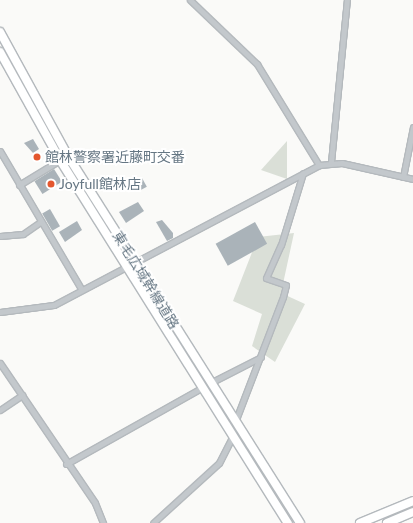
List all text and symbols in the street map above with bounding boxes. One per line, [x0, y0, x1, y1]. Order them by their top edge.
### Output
place label: 館林警察署近藤町交番 [45, 149, 185, 165]
marker: 館林警察署近藤町交番 [32, 152, 42, 162]
place label: Joyfull館林店 [59, 176, 141, 192]
marker: Joyfull館林店 [46, 179, 56, 189]
street label: 東毛広域幹線道路 [109, 228, 183, 332]

